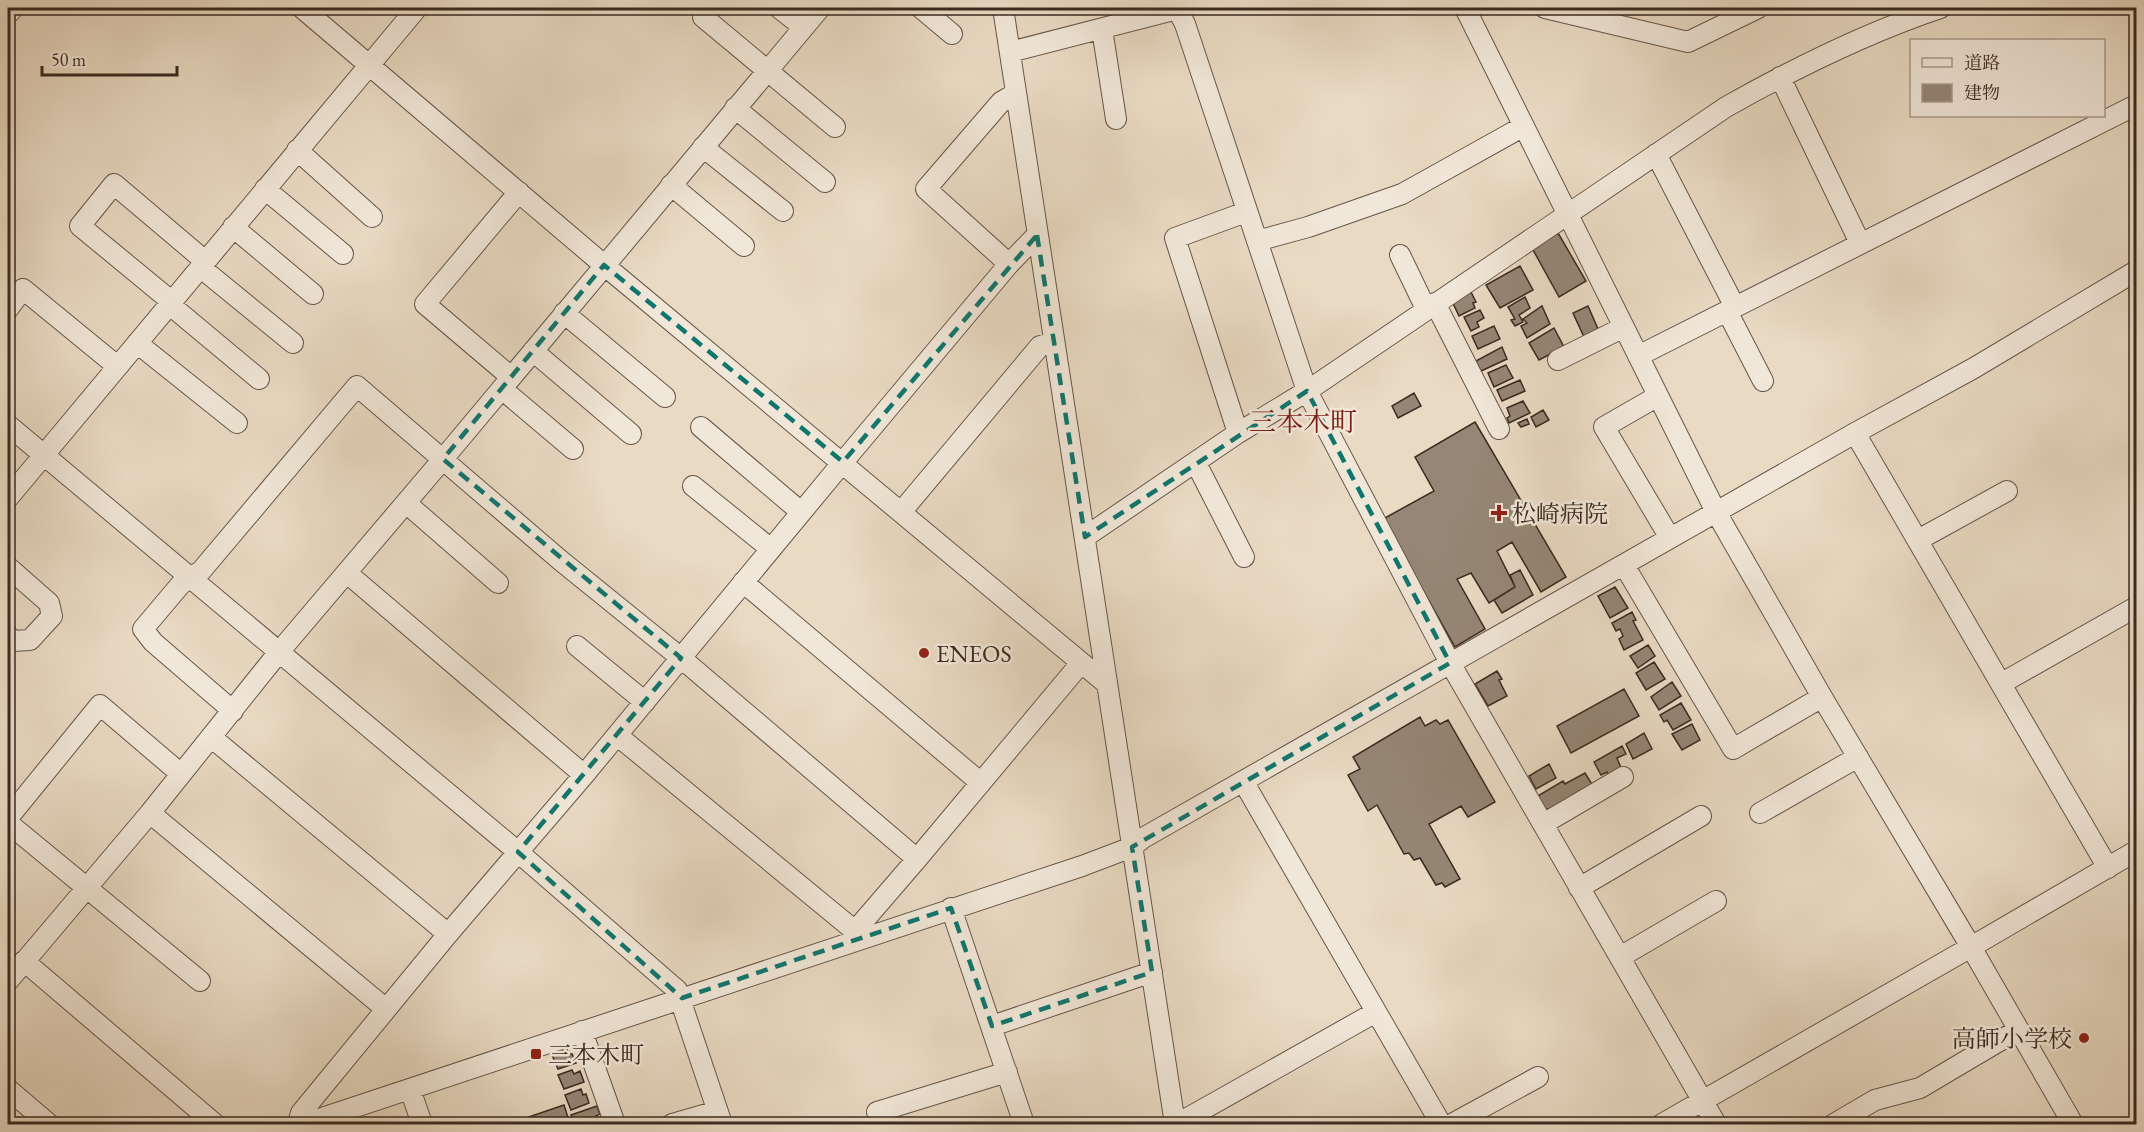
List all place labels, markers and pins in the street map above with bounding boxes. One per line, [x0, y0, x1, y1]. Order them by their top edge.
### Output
place label: 松崎病院 [1512, 498, 1608, 529]
marker: 松崎病院 [1490, 504, 1508, 522]
place label: ENEOS [936, 638, 1012, 669]
marker: ENEOS [917, 646, 931, 660]
place label: 高師小学校 [1952, 1023, 2072, 1054]
marker: 高師小学校 [2077, 1031, 2091, 1045]
place label: 三本木町 [548, 1039, 644, 1070]
marker: 三本木町 [529, 1047, 543, 1061]

